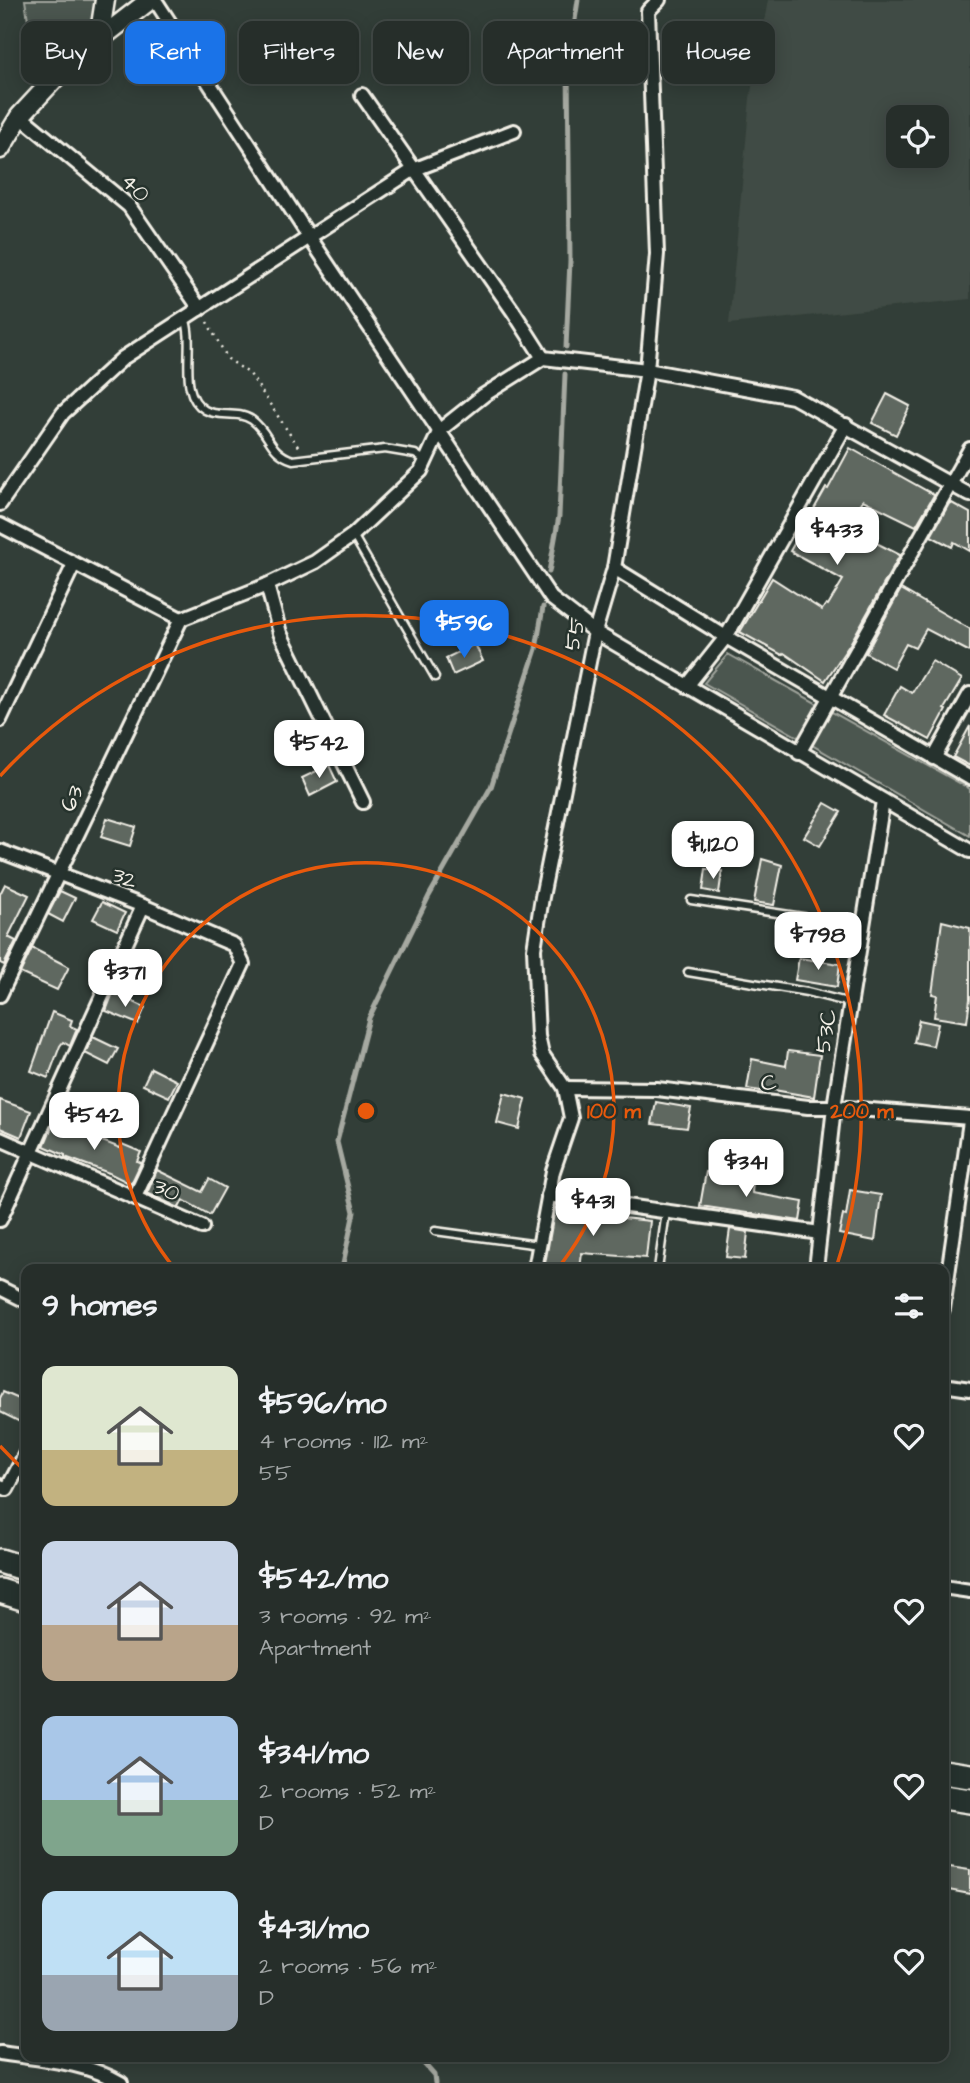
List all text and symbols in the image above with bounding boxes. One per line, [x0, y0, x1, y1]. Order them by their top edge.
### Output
chip: Buy [21, 21, 111, 84]
chip: Rent [125, 21, 225, 84]
chip: Filters [239, 21, 359, 84]
chip: New [373, 21, 469, 84]
chip: Apartment [483, 21, 648, 84]
chip: House [662, 21, 775, 84]
map controls [886, 105, 949, 168]
button: locate [886, 105, 949, 168]
street label: 40 [113, 166, 157, 210]
pin: $433 [796, 508, 878, 567]
text: $433 [811, 514, 863, 546]
pin: $596 [423, 600, 505, 660]
text: $596 [436, 607, 492, 639]
street label: 55 [556, 615, 594, 654]
pin: $542 [278, 720, 360, 780]
text: $542 [290, 727, 348, 759]
street label: 63 [52, 779, 92, 817]
pin: $1,120 [656, 822, 770, 881]
text: $1,120 [688, 828, 738, 860]
street label: 32 [107, 858, 142, 897]
pin: $798 [777, 912, 859, 972]
text: $798 [791, 919, 845, 951]
pin: $371 [84, 950, 166, 1009]
text: $371 [104, 956, 146, 988]
street label: 53C [807, 1007, 845, 1056]
street label: C [759, 1066, 778, 1100]
pin: $542 [53, 1092, 135, 1152]
text: 100 m [587, 1097, 642, 1126]
text: 200 m [829, 1097, 894, 1126]
text: $542 [65, 1099, 123, 1131]
centre of rings [354, 1099, 378, 1123]
pin: $341 [705, 1140, 787, 1199]
text: $341 [724, 1146, 768, 1178]
street label: 30 [148, 1170, 185, 1210]
pin: $431 [552, 1178, 634, 1238]
text: $431 [571, 1185, 615, 1217]
text: 9 homes [42, 1285, 157, 1327]
icon: filters [890, 1287, 928, 1325]
text: $596/mo [259, 1383, 387, 1425]
icon: home [98, 1394, 182, 1478]
icon: heart [890, 1417, 928, 1455]
text: 4 rooms · 112 m² [259, 1425, 428, 1457]
text: 55 [259, 1457, 292, 1489]
text: $542/mo [259, 1558, 388, 1600]
icon: home [98, 1569, 182, 1653]
icon: heart [890, 1592, 928, 1630]
text: 3 rooms · 92 m² [259, 1600, 432, 1632]
text: Apartment [259, 1632, 371, 1664]
text: $341/mo [259, 1733, 369, 1775]
icon: home [98, 1744, 182, 1828]
icon: heart [890, 1767, 928, 1805]
text: 2 rooms · 52 m² [259, 1775, 436, 1807]
text: D [259, 1807, 274, 1839]
text: $431/mo [259, 1908, 369, 1950]
icon: home [98, 1919, 182, 2003]
icon: heart [890, 1942, 928, 1980]
text: 2 rooms · 56 m² [259, 1950, 437, 1982]
text: D [259, 1982, 274, 2014]

